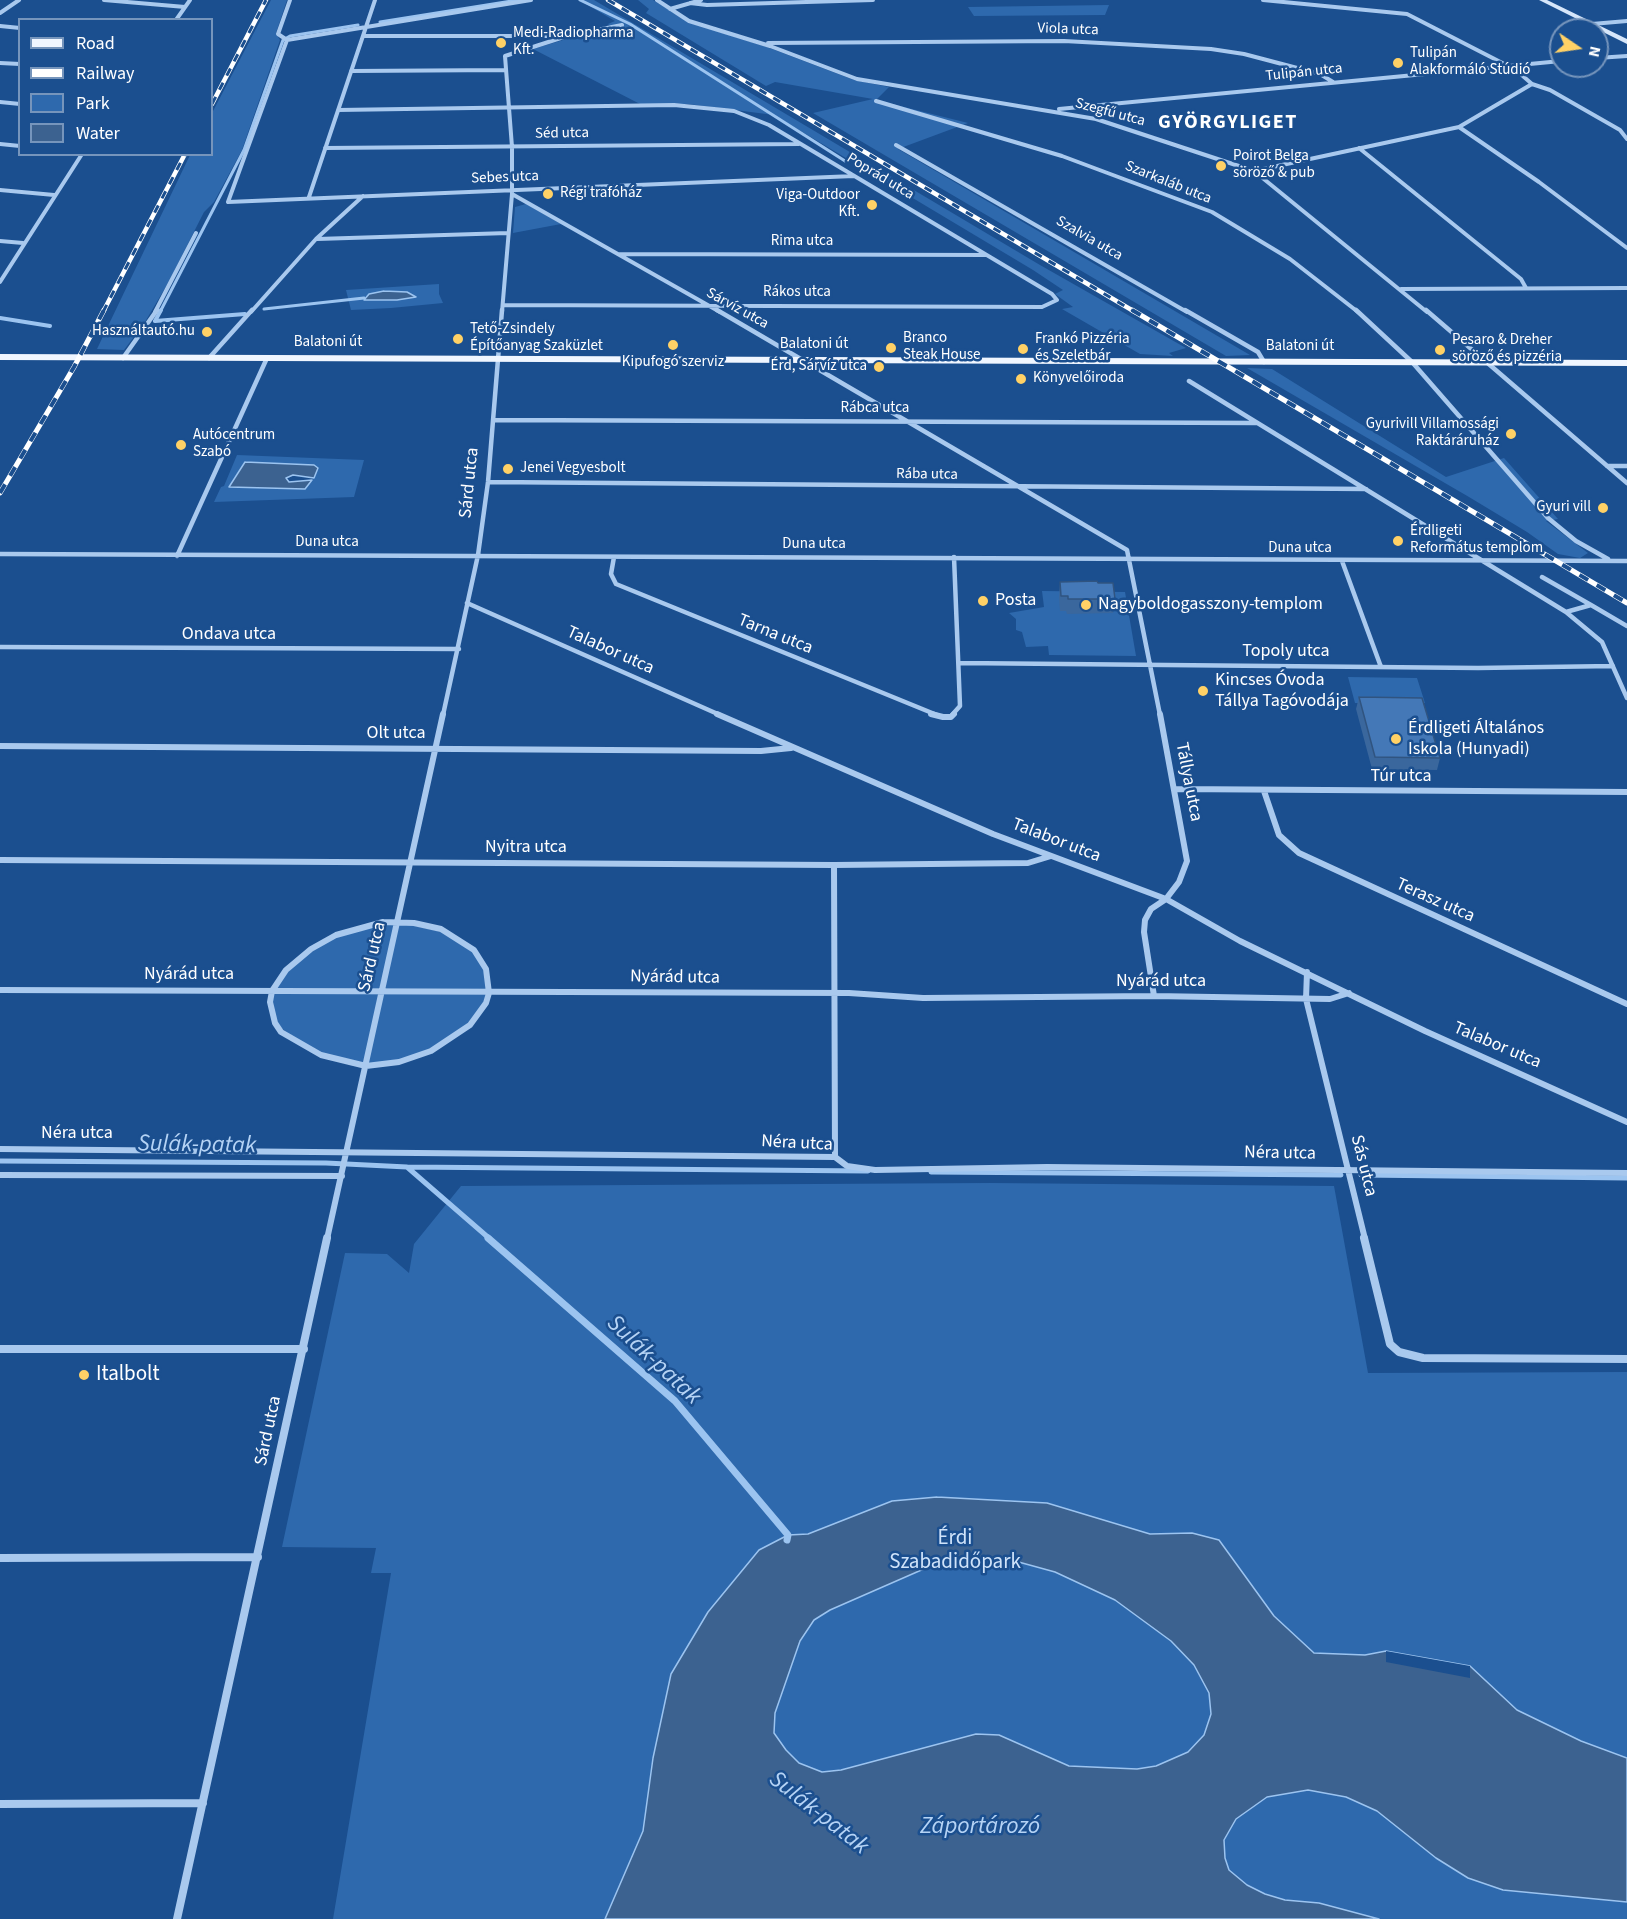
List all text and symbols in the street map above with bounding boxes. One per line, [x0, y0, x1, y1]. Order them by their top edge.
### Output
legend [18, 18, 213, 156]
north arrow [1549, 18, 1609, 78]
street label: Viola utca [1037, 20, 1099, 40]
place label: Medi-Radiopharma Kft. [513, 25, 633, 60]
text: Road [76, 31, 115, 56]
marker: Medi-Radiopharma Kft. [494, 36, 508, 50]
text: N [1583, 44, 1607, 59]
place label: Tulipán Alakformáló Stúdió [1410, 45, 1530, 80]
marker: Tulipán Alakformáló Stúdió [1391, 56, 1405, 70]
street label: Tulipán utca [1265, 60, 1343, 86]
text: Railway [76, 61, 135, 86]
text: Park [76, 91, 110, 116]
street label: Szegfű utca [1073, 95, 1147, 131]
district label: GYÖRGYLIGET [1158, 112, 1298, 136]
text: Water [76, 121, 120, 146]
street label: Séd utca [535, 125, 589, 143]
place label: Poirot Belga söröző & pub [1233, 148, 1315, 183]
street label: Poprád utca [843, 150, 917, 204]
street label: Szarkaláb utca [1122, 157, 1214, 209]
marker: Poirot Belga söröző & pub [1214, 159, 1228, 173]
street label: Sebes utca [471, 168, 539, 188]
place label: Régi trafóház [560, 185, 642, 203]
marker: Régi trafóház [541, 187, 555, 201]
place label: Viga-Outdoor Kft. [776, 187, 860, 222]
marker: Viga-Outdoor Kft. [865, 198, 879, 212]
street label: Szalvia utca [1052, 213, 1126, 265]
street label: Rima utca [771, 233, 833, 251]
street label: Rákos utca [763, 284, 831, 302]
street label: Sárvíz utca [703, 285, 771, 333]
place label: Tető-Zsindely Építőanyag Szaküzlet [470, 321, 603, 356]
place label: Használtautó.hu [92, 323, 195, 341]
marker: Használtautó.hu [200, 325, 214, 339]
place label: Branco Steak House [903, 330, 981, 365]
place label: Frankó Pizzéria és Szeletbár [1035, 331, 1130, 366]
marker: Tető-Zsindely Építőanyag Szaküzlet [451, 332, 465, 346]
place label: Pesaro & Dreher söröző és pizzéria [1452, 332, 1562, 367]
street label: Balatoni út [294, 334, 362, 352]
street label: Balatoni út [780, 336, 848, 354]
marker: Kipufogó szerviz [666, 338, 680, 352]
street label: Balatoni út [1266, 338, 1334, 356]
marker: Branco Steak House [884, 341, 898, 355]
marker: Frankó Pizzéria és Szeletbár [1016, 342, 1030, 356]
marker: Pesaro & Dreher söröző és pizzéria [1433, 343, 1447, 357]
place label: Kipufogó szerviz [622, 354, 724, 372]
place label: Érd, Sárvíz utca [770, 358, 867, 376]
marker: Érd, Sárvíz utca [872, 360, 886, 374]
place label: Könyvelőiroda [1033, 370, 1124, 388]
marker: Könyvelőiroda [1014, 372, 1028, 386]
street label: Rábca utca [841, 400, 909, 418]
place label: Gyurivill Villamossági Raktáráruház [1366, 416, 1499, 451]
place label: Autócentrum Szabó [193, 427, 275, 462]
marker: Gyurivill Villamossági Raktáráruház [1504, 427, 1518, 441]
marker: Autócentrum Szabó [174, 438, 188, 452]
street label: Sárd utca [456, 447, 484, 519]
place label: Jenei Vegyesbolt [520, 460, 626, 478]
marker: Jenei Vegyesbolt [501, 462, 515, 476]
street label: Rába utca [896, 465, 958, 485]
place label: Gyuri vill [1536, 499, 1591, 517]
marker: Gyuri vill [1596, 501, 1610, 515]
place label: Érdligeti Református templom [1410, 523, 1543, 558]
street label: Duna utca [295, 534, 359, 552]
marker: Érdligeti Református templom [1391, 534, 1405, 548]
street label: Duna utca [782, 536, 846, 554]
street label: Duna utca [1268, 540, 1332, 558]
place label: Posta [995, 590, 1036, 612]
marker: Posta [976, 594, 990, 608]
place label: Nagyboldogasszony-templom [1098, 594, 1323, 616]
marker: Nagyboldogasszony-templom [1079, 598, 1093, 612]
street label: Tarna utca [734, 610, 816, 660]
street label: Talabor utca [563, 622, 657, 680]
street label: Ondava utca [182, 624, 276, 646]
street label: Topoly utca [1242, 641, 1330, 663]
place label: Kincses Óvoda Tállya Tagóvodája [1215, 670, 1349, 712]
marker: Kincses Óvoda Tállya Tagóvodája [1196, 684, 1210, 698]
place label: Érdligeti Általános Iskola (Hunyadi) [1408, 718, 1544, 760]
street label: Olt utca [367, 723, 425, 745]
marker: Érdligeti Általános Iskola (Hunyadi) [1389, 732, 1403, 746]
street label: Tállya utca [1170, 741, 1206, 823]
street label: Túr utca [1370, 766, 1432, 788]
street label: Talabor utca [1009, 814, 1103, 868]
street label: Nyitra utca [485, 837, 567, 859]
street label: Terasz utca [1392, 874, 1478, 928]
street label: Sárd utca [354, 920, 392, 994]
street label: Nyárád utca [144, 964, 234, 986]
street label: Nyárád utca [630, 966, 720, 990]
street label: Nyárád utca [1116, 971, 1206, 993]
street label: Talabor utca [1450, 1018, 1544, 1074]
street label: Néra utca [41, 1123, 113, 1145]
water label: Sulák-patak [137, 1131, 257, 1161]
street label: Néra utca [761, 1131, 833, 1157]
street label: Sás utca [1345, 1133, 1381, 1199]
street label: Néra utca [1244, 1143, 1316, 1165]
water label: Sulák-patak [600, 1310, 706, 1412]
place label: Italbolt [96, 1362, 160, 1388]
marker: Italbolt [77, 1368, 91, 1382]
street label: Sárd utca [251, 1394, 287, 1468]
park label: Érdi Szabadidőpark [889, 1526, 1021, 1576]
water label: Sulák-patak [762, 1766, 874, 1862]
water label: Záportározó [920, 1814, 1040, 1842]

